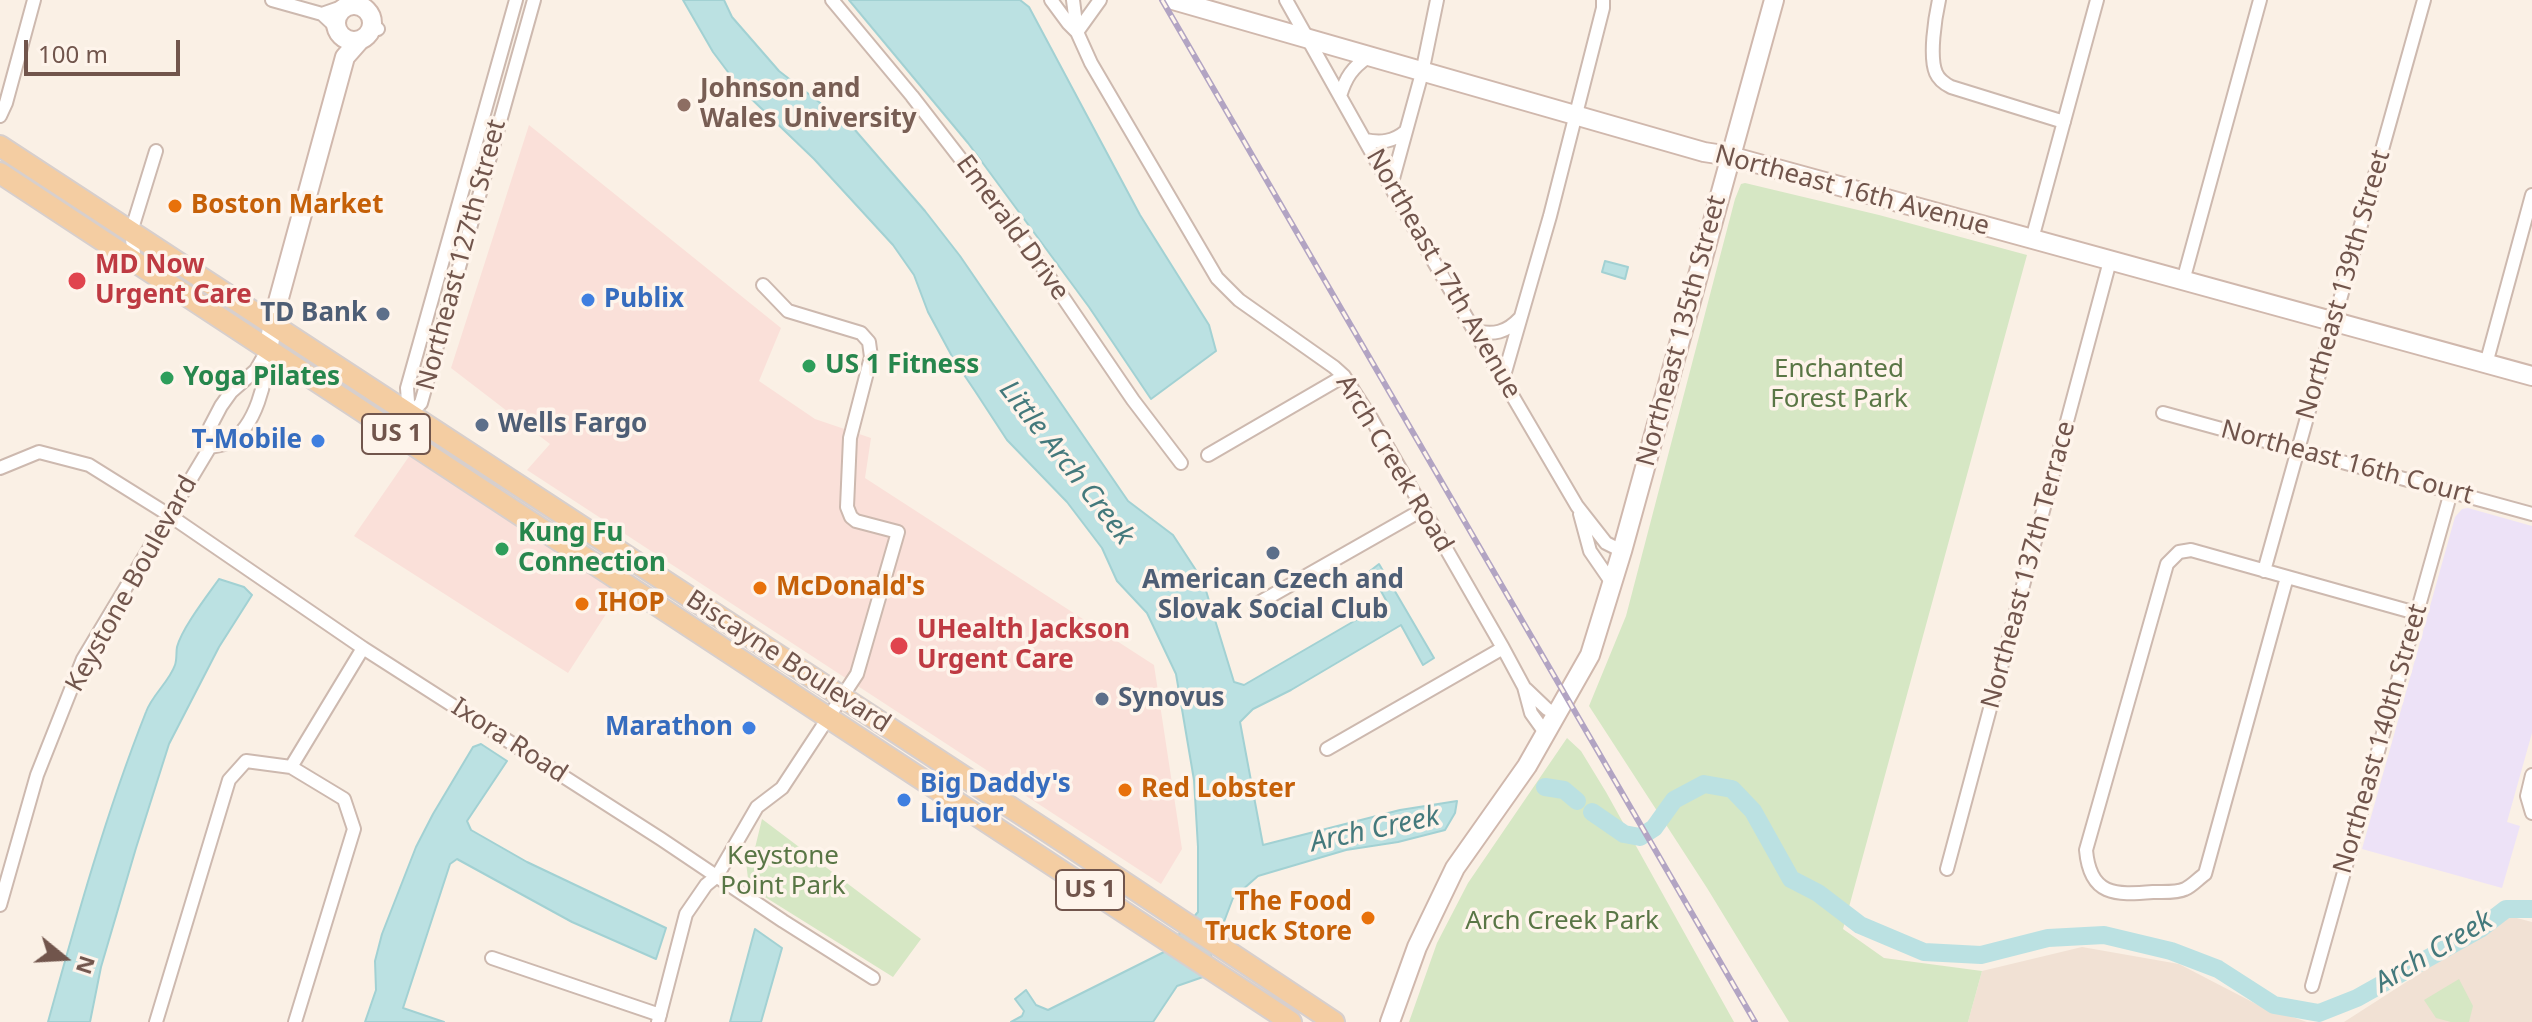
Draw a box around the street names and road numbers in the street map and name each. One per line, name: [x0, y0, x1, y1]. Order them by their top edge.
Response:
street label: Northeast 127th Street: [411, 116, 513, 394]
street label: Northeast 16th Avenue: [1711, 139, 1993, 243]
street label: Northeast 17th Avenue: [1359, 144, 1527, 404]
street label: Northeast 139th Street: [2291, 147, 2397, 423]
street label: Emerald Drive: [949, 149, 1075, 307]
street label: Northeast 135th Street: [1631, 192, 1733, 470]
street label: Arch Creek Road: [1329, 370, 1459, 558]
road number: US 1: [362, 414, 430, 454]
street label: Northeast 16th Court: [2217, 414, 2477, 512]
street label: Northeast 137th Terrace: [1976, 418, 2082, 712]
street label: Keystone Boulevard: [60, 471, 204, 697]
street label: Biscayne Boulevard: [680, 584, 896, 740]
street label: Northeast 140th Street: [2328, 601, 2434, 877]
street label: Ixora Road: [445, 692, 573, 790]
road number: US 1: [1056, 870, 1124, 910]

